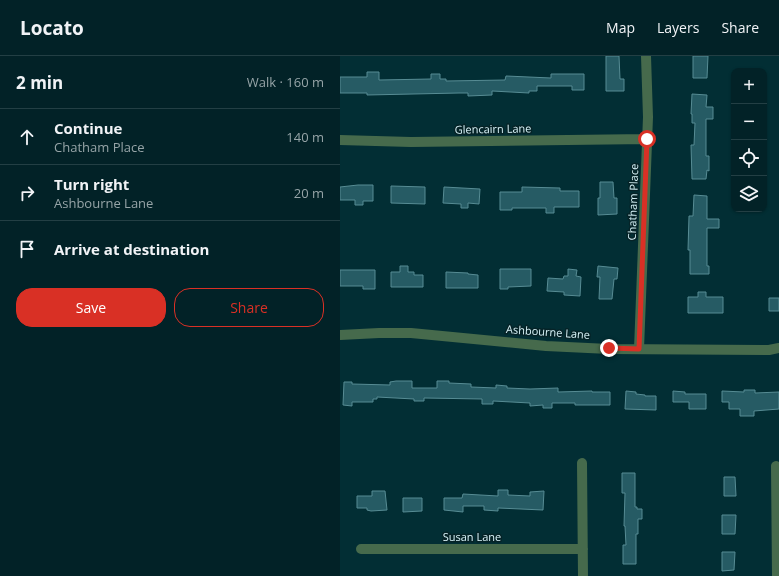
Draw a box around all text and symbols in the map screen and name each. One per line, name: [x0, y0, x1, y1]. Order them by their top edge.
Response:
text: Locato: [20, 15, 84, 41]
text: Map: [606, 18, 635, 37]
text: Layers: [657, 18, 699, 37]
text: Share: [721, 18, 759, 37]
map controls: [731, 68, 767, 212]
button: +: [731, 68, 767, 104]
text: 2 min: [16, 71, 63, 94]
text: Walk · 160 m: [247, 73, 324, 91]
button: −: [731, 104, 767, 140]
text: Continue: [54, 118, 122, 138]
street label: Glencairn Lane: [454, 120, 531, 137]
icon: ahead: [16, 126, 38, 148]
text: 140 m: [286, 128, 324, 146]
route start: [638, 130, 656, 148]
text: Chatham Place: [54, 138, 144, 156]
button: locate: [731, 140, 767, 176]
street label: Chatham Place: [624, 163, 641, 241]
text: Turn right: [54, 174, 129, 194]
button: layers: [731, 176, 767, 212]
icon: right: [16, 182, 38, 204]
text: 20 m: [294, 184, 324, 202]
text: Ashbourne Lane: [54, 194, 153, 212]
icon: arrive: [16, 238, 38, 260]
text: Arrive at destination: [54, 239, 209, 259]
button: Save: [16, 288, 166, 327]
button: Share: [174, 288, 324, 327]
street label: Ashbourne Lane: [506, 321, 591, 342]
route end: [600, 339, 618, 357]
street label: Susan Lane: [443, 529, 501, 544]

